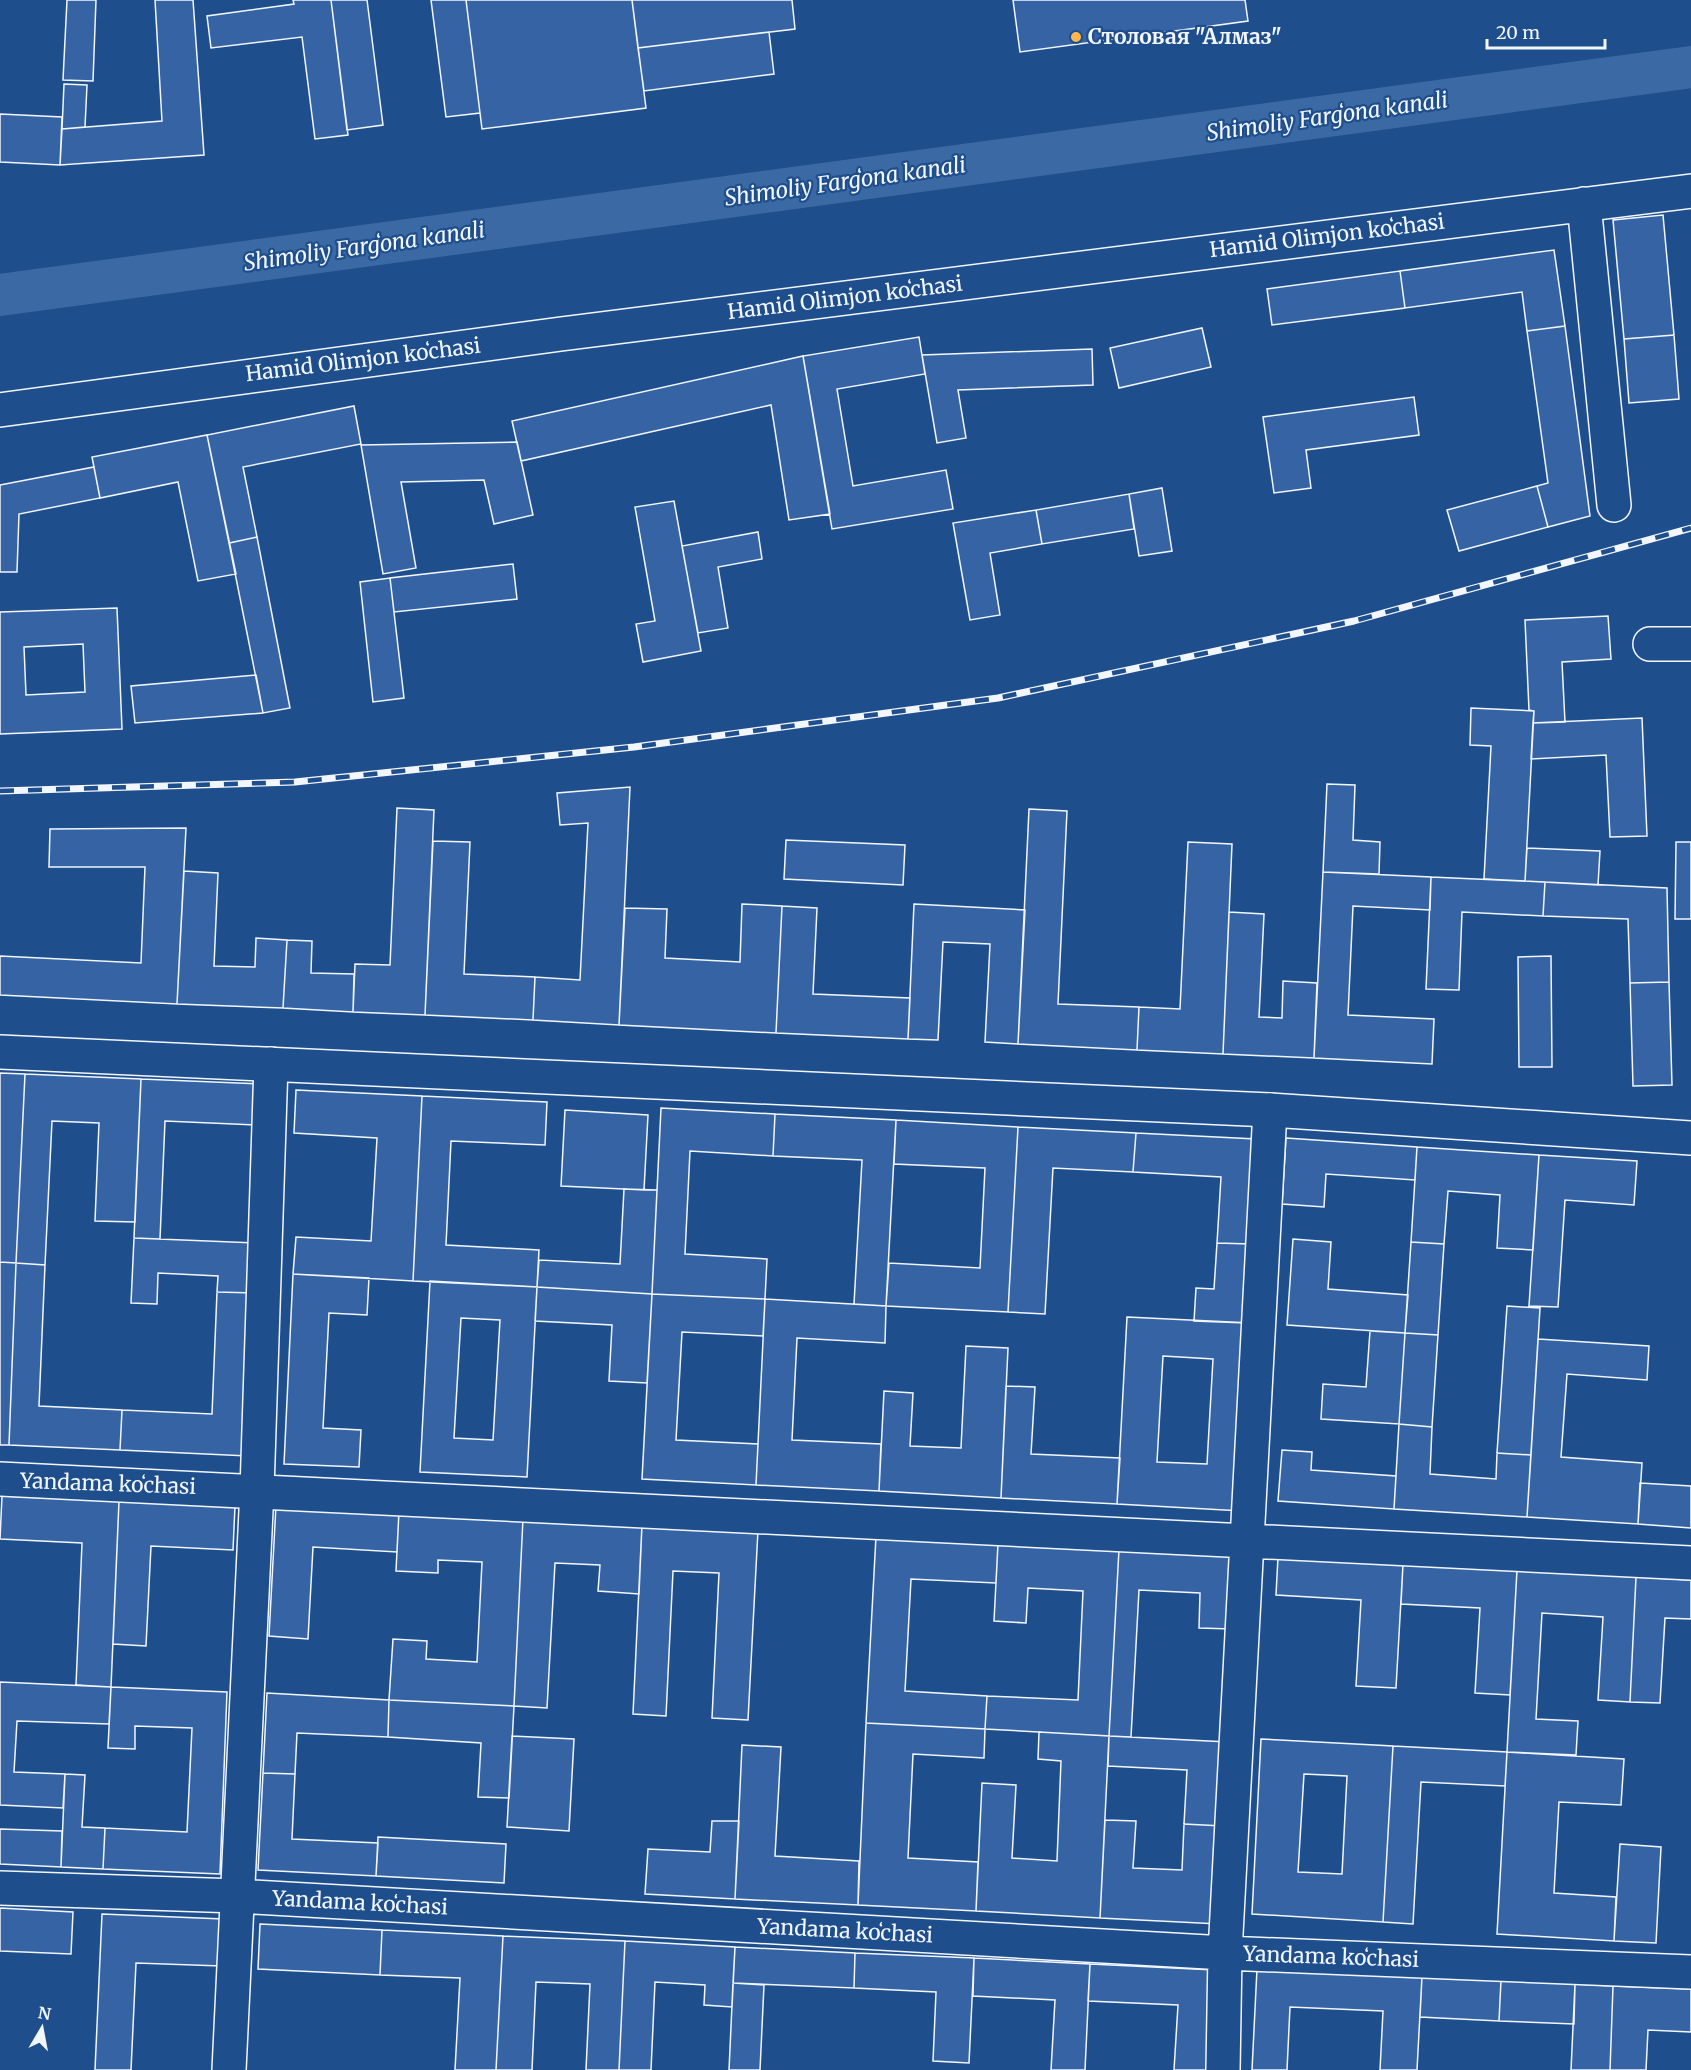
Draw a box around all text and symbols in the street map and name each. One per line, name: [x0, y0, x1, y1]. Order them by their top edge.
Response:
scale bar: [1487, 12, 1606, 50]
text: 20 m: [1496, 21, 1540, 44]
place label: Столовая "Алмаз": [1088, 23, 1282, 50]
marker: Столовая "Алмаз": [1069, 30, 1083, 44]
water label: Shimoliy Fargʻona kanali: [1205, 85, 1449, 147]
water label: Shimoliy Fargʻona kanali: [723, 150, 967, 212]
street label: Hamid Olimjon koʻchasi: [1208, 208, 1446, 263]
water label: Shimoliy Fargʻona kanali: [242, 215, 486, 277]
street label: Hamid Olimjon koʻchasi: [726, 270, 964, 325]
street label: Hamid Olimjon koʻchasi: [244, 332, 482, 387]
street label: Yandama koʻchasi: [19, 1467, 197, 1500]
street label: Yandama koʻchasi: [270, 1884, 449, 1921]
street label: Yandama koʻchasi: [755, 1912, 934, 1949]
street label: Yandama koʻchasi: [1242, 1940, 1420, 1973]
north arrow: [12, 1998, 72, 2058]
text: N: [37, 2002, 53, 2024]

